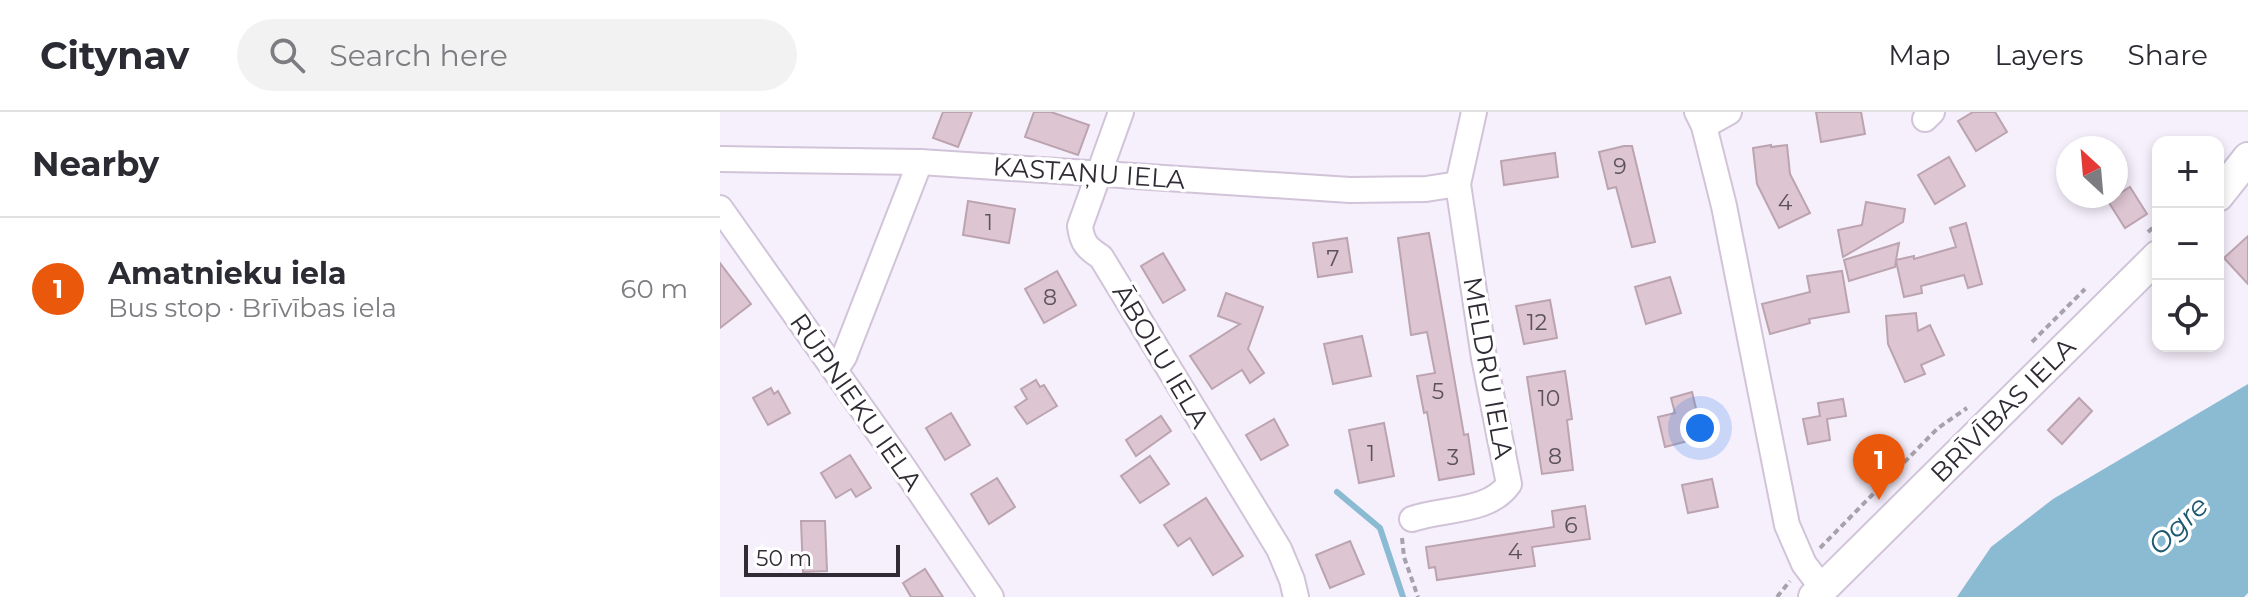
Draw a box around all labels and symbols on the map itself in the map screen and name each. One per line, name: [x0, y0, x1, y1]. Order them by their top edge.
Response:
north arrow: [2056, 136, 2128, 208]
street label: KASTAŅU IELA: [992, 150, 1187, 196]
house number: 9: [1613, 153, 1627, 180]
house number: 4: [1778, 189, 1793, 216]
house number: 1: [985, 209, 993, 236]
house number: 7: [1327, 245, 1340, 272]
street label: MELDRU IELA: [1456, 274, 1520, 462]
street label: ĀBOLU IELA: [1106, 278, 1217, 434]
house number: 8: [1043, 284, 1057, 311]
street label: RŪPNIEKU IELA: [783, 307, 929, 497]
house number: 12: [1527, 309, 1547, 336]
street label: BRĪVĪBAS IELA: [1924, 331, 2082, 489]
house number: 5: [1432, 378, 1444, 405]
house number: 10: [1538, 385, 1560, 412]
your location: [1680, 408, 1720, 448]
pin: 1: [1853, 434, 1905, 500]
house number: 1: [1367, 440, 1375, 467]
house number: 8: [1548, 443, 1562, 470]
house number: 3: [1447, 444, 1459, 471]
water label: Ogre: [2141, 488, 2215, 562]
house number: 6: [1564, 512, 1578, 539]
house number: 4: [1508, 538, 1523, 565]
scale bar: [744, 541, 900, 577]

